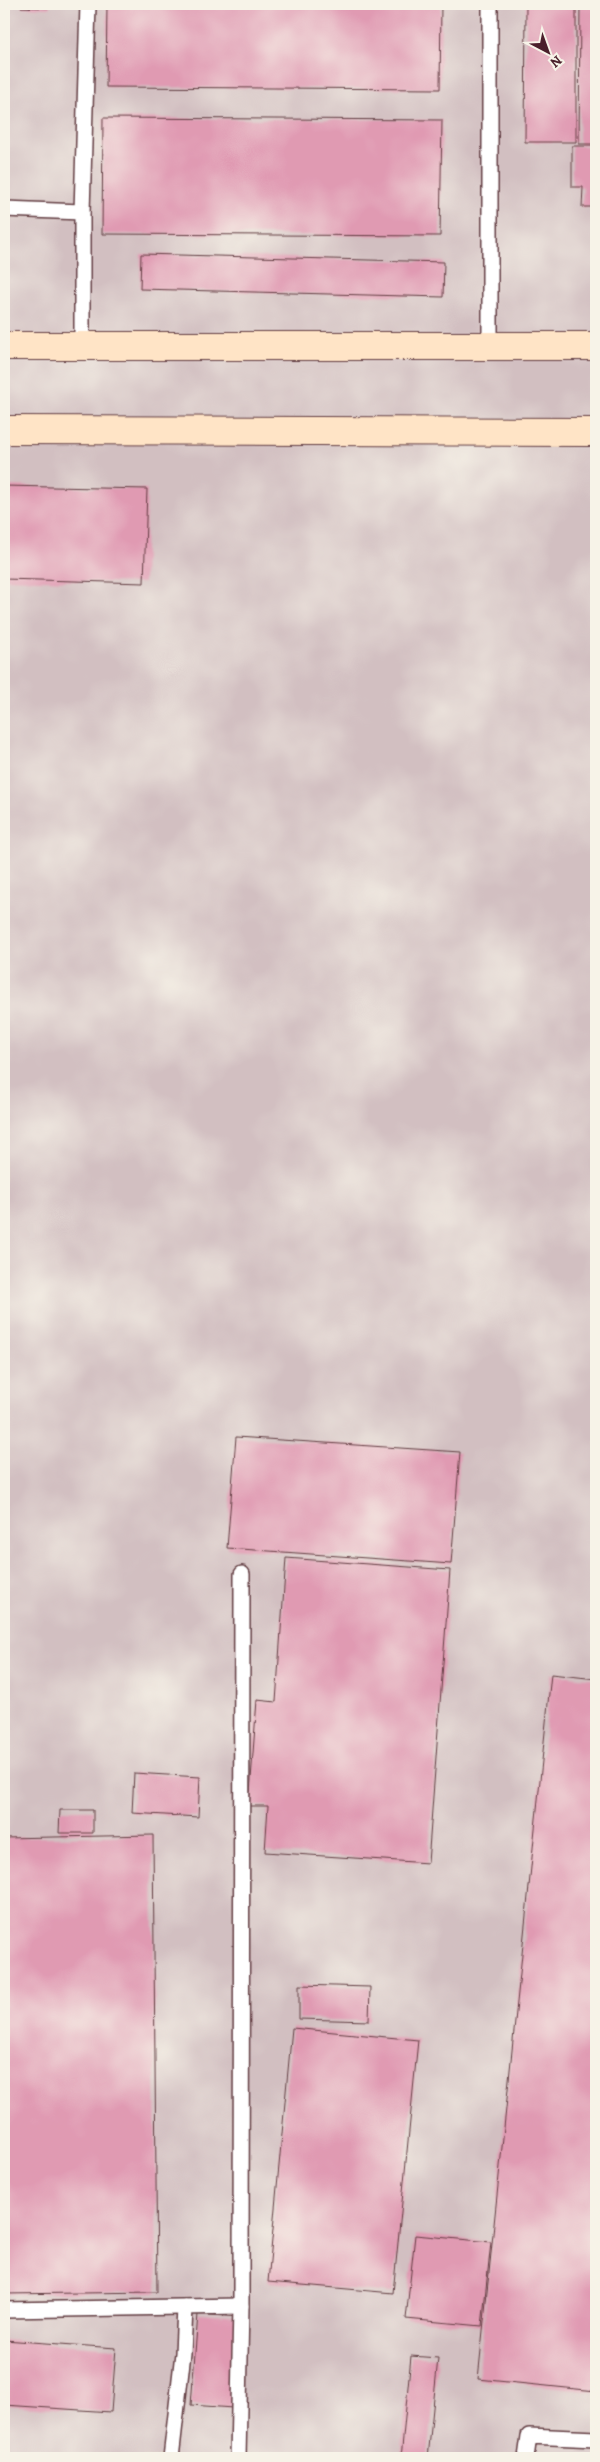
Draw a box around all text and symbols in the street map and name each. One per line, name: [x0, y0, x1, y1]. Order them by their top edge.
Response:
north arrow: [522, 28, 572, 78]
text: N: [546, 51, 566, 72]

